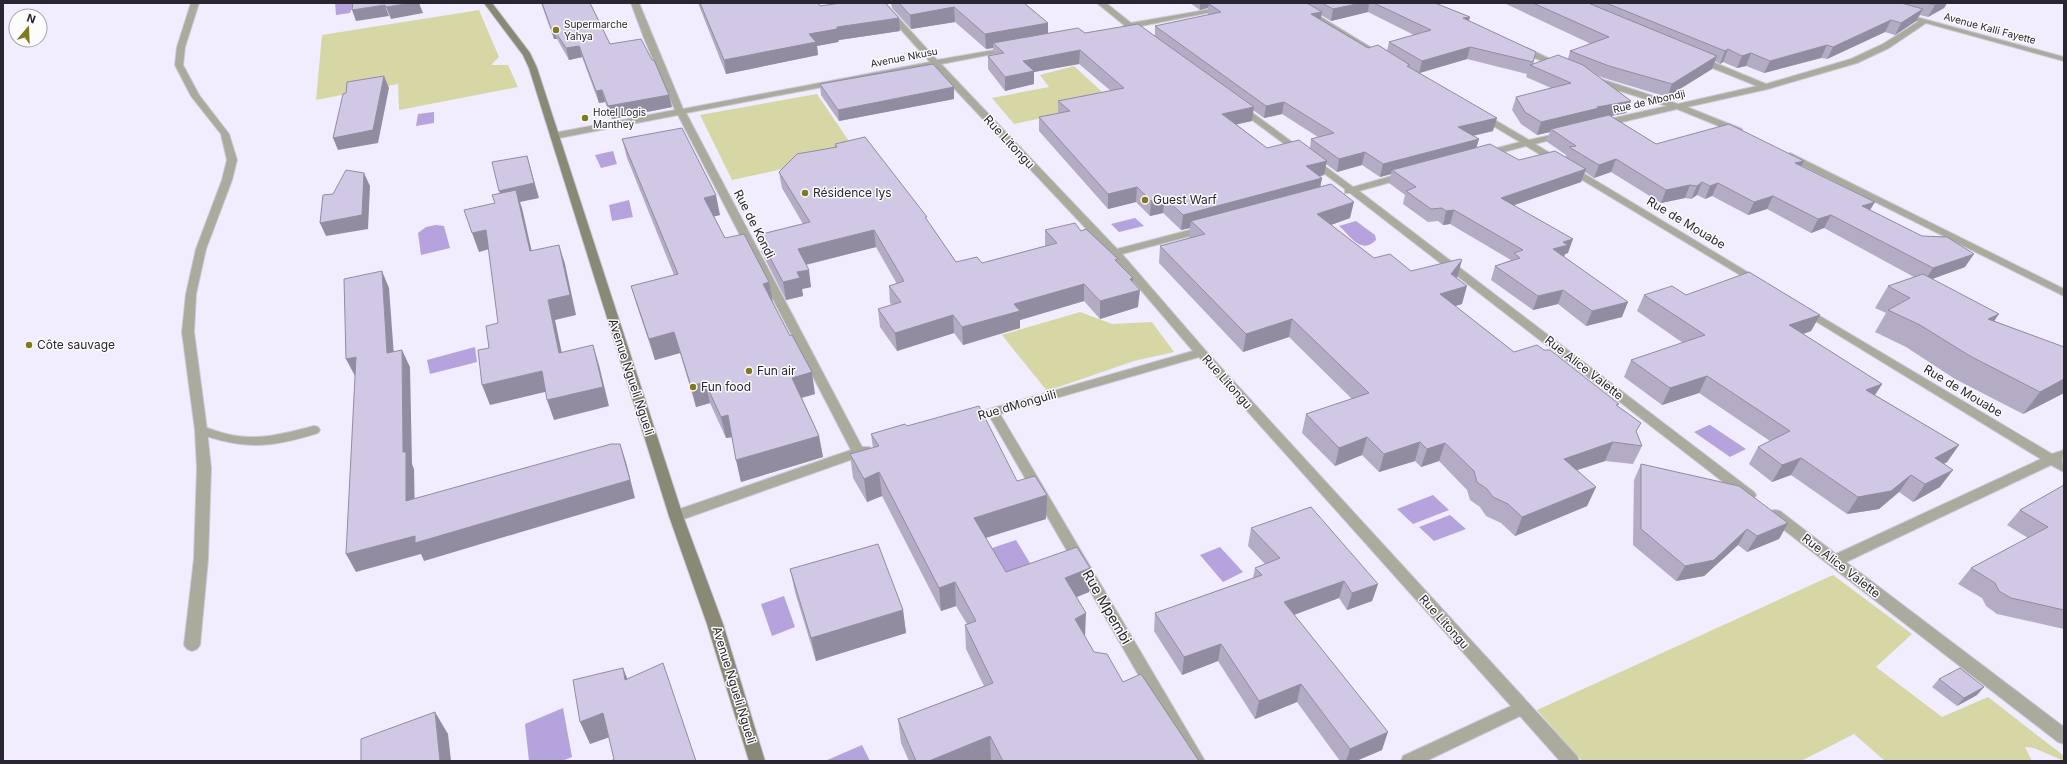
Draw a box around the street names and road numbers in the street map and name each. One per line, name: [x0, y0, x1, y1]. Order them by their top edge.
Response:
street label: Avenue Kalli Fayette: [1943, 10, 2037, 46]
street label: Avenue Nkusu: [869, 45, 939, 69]
street label: Rue de Mbondji: [1612, 87, 1686, 115]
street label: Rue Litongu: [981, 112, 1038, 171]
street label: Rue de Kondi: [731, 187, 778, 261]
street label: Rue de Mouabe: [1644, 193, 1728, 252]
street label: Avenue Ngueli Ngueli: [606, 317, 657, 437]
street label: Rue Alice Valette: [1542, 332, 1626, 403]
street label: Rue Litongu: [1199, 352, 1256, 412]
street label: Rue de Mouabe: [1921, 361, 2005, 420]
street label: Rue dMonguili: [976, 386, 1058, 423]
street label: Rue Alice Valette: [1799, 530, 1883, 601]
street label: Rue Mpembi: [1079, 567, 1136, 647]
street label: Rue Litongu: [1416, 592, 1473, 652]
street label: Avenue Ngueli Ngueli: [710, 625, 759, 745]

